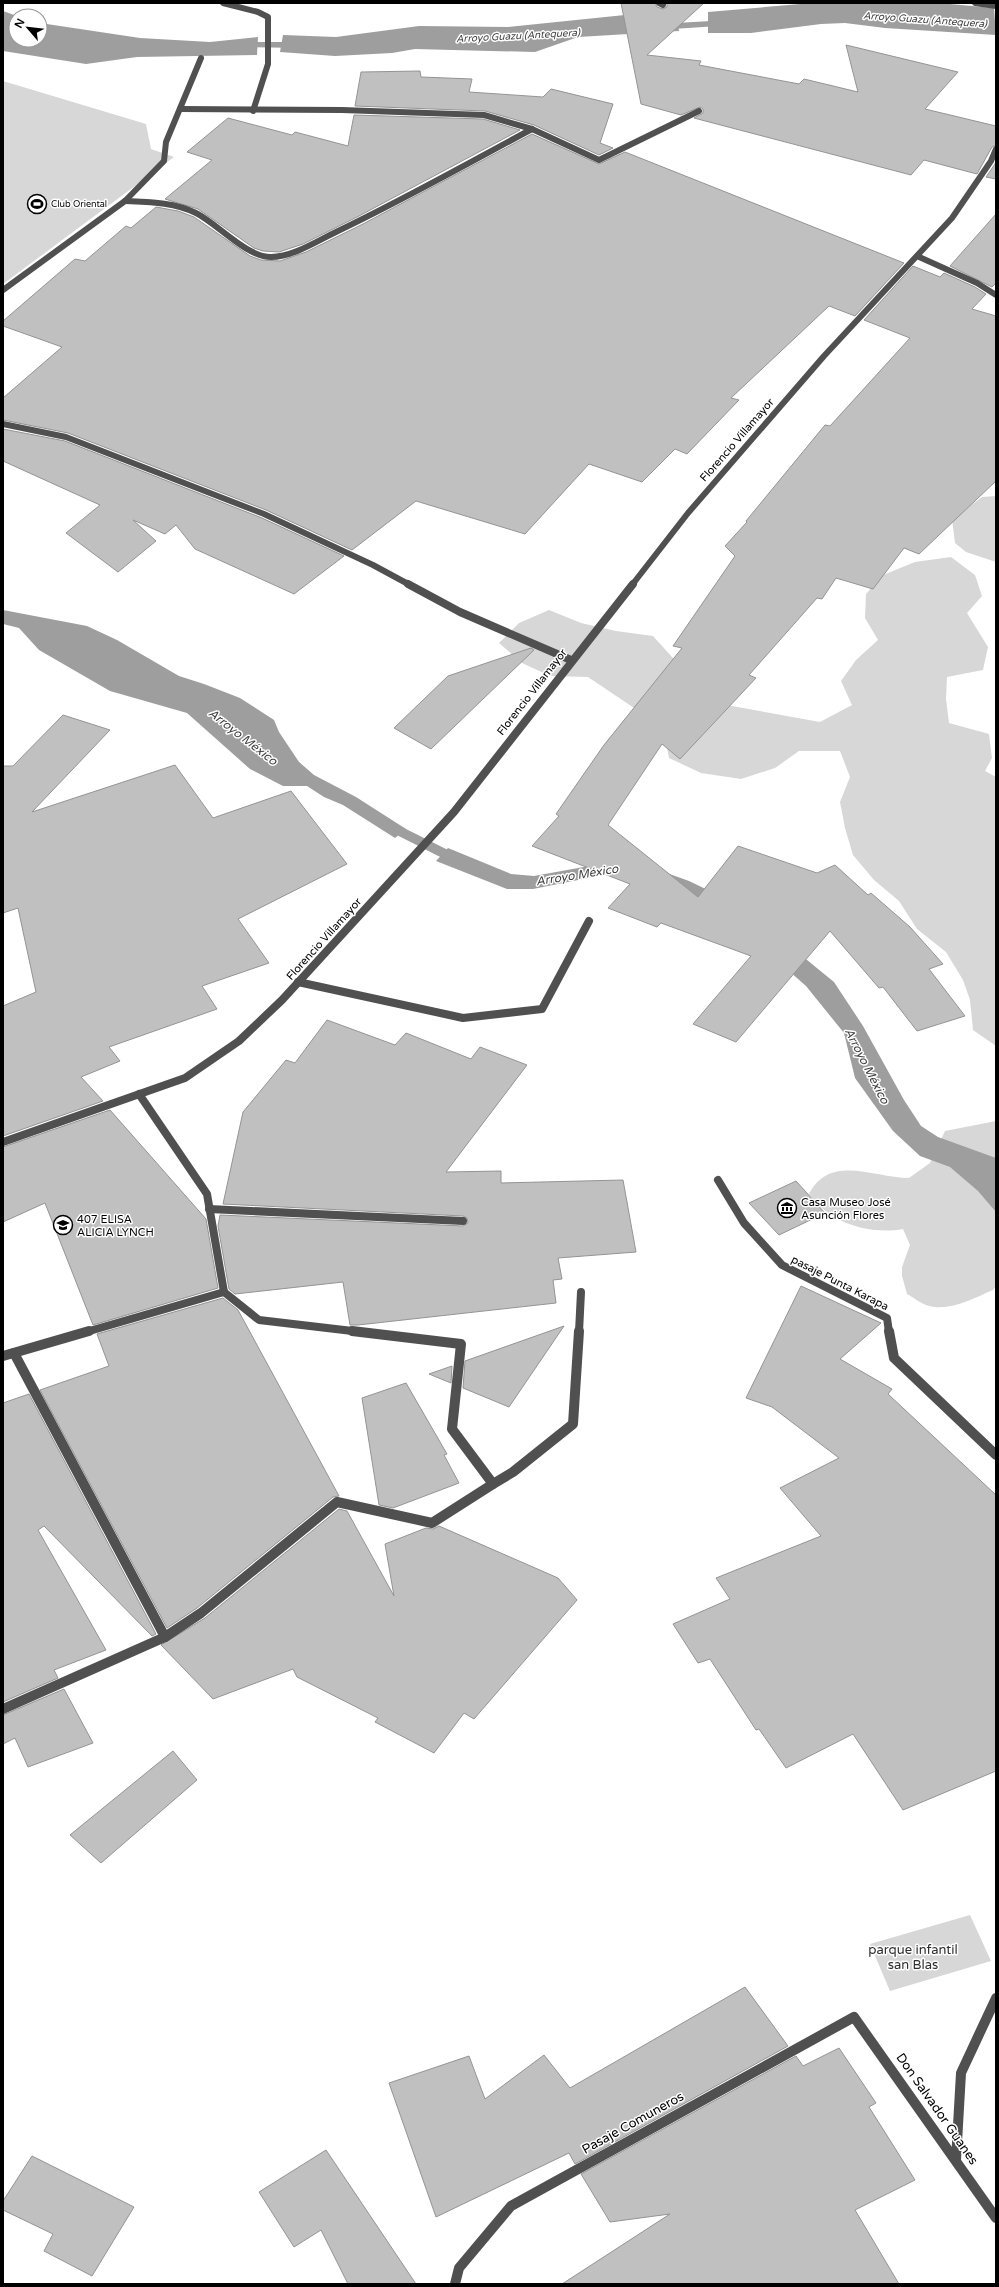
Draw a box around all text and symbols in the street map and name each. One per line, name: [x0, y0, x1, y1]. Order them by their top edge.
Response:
north arrow: [8, 8, 48, 48]
water label: Arroyo Guazu (Antequera): [863, 10, 988, 30]
text: N: [12, 17, 27, 30]
water label: Arroyo Guazu (Antequera): [456, 27, 581, 45]
sports icon: Club Oriental: [26, 193, 48, 215]
place label: Club Oriental: [51, 199, 107, 210]
street label: Florencio Villamayor: [697, 395, 777, 484]
street label: Florencio Villamayor: [494, 646, 570, 738]
water label: Arroyo México: [206, 706, 281, 769]
water label: Arroyo México: [535, 861, 620, 888]
street label: Florencio Villamayor: [284, 895, 365, 983]
water label: Arroyo México: [842, 1026, 892, 1107]
place label: Casa Museo José Asunción Flores: [801, 1196, 891, 1222]
museum icon: Casa Museo José Asunción Flores: [776, 1197, 798, 1219]
place label: 407 ELISA ALICIA LYNCH: [77, 1213, 154, 1239]
school or university icon: 407 ELISA ALICIA LYNCH: [52, 1214, 74, 1236]
street label: pasaje Punta Karapa: [789, 1253, 891, 1313]
park label: parque infantil san Blas: [868, 1942, 958, 1973]
street label: Don Salvador Guanes: [892, 2050, 982, 2168]
street label: Pasaje Comuneros: [579, 2088, 687, 2158]

